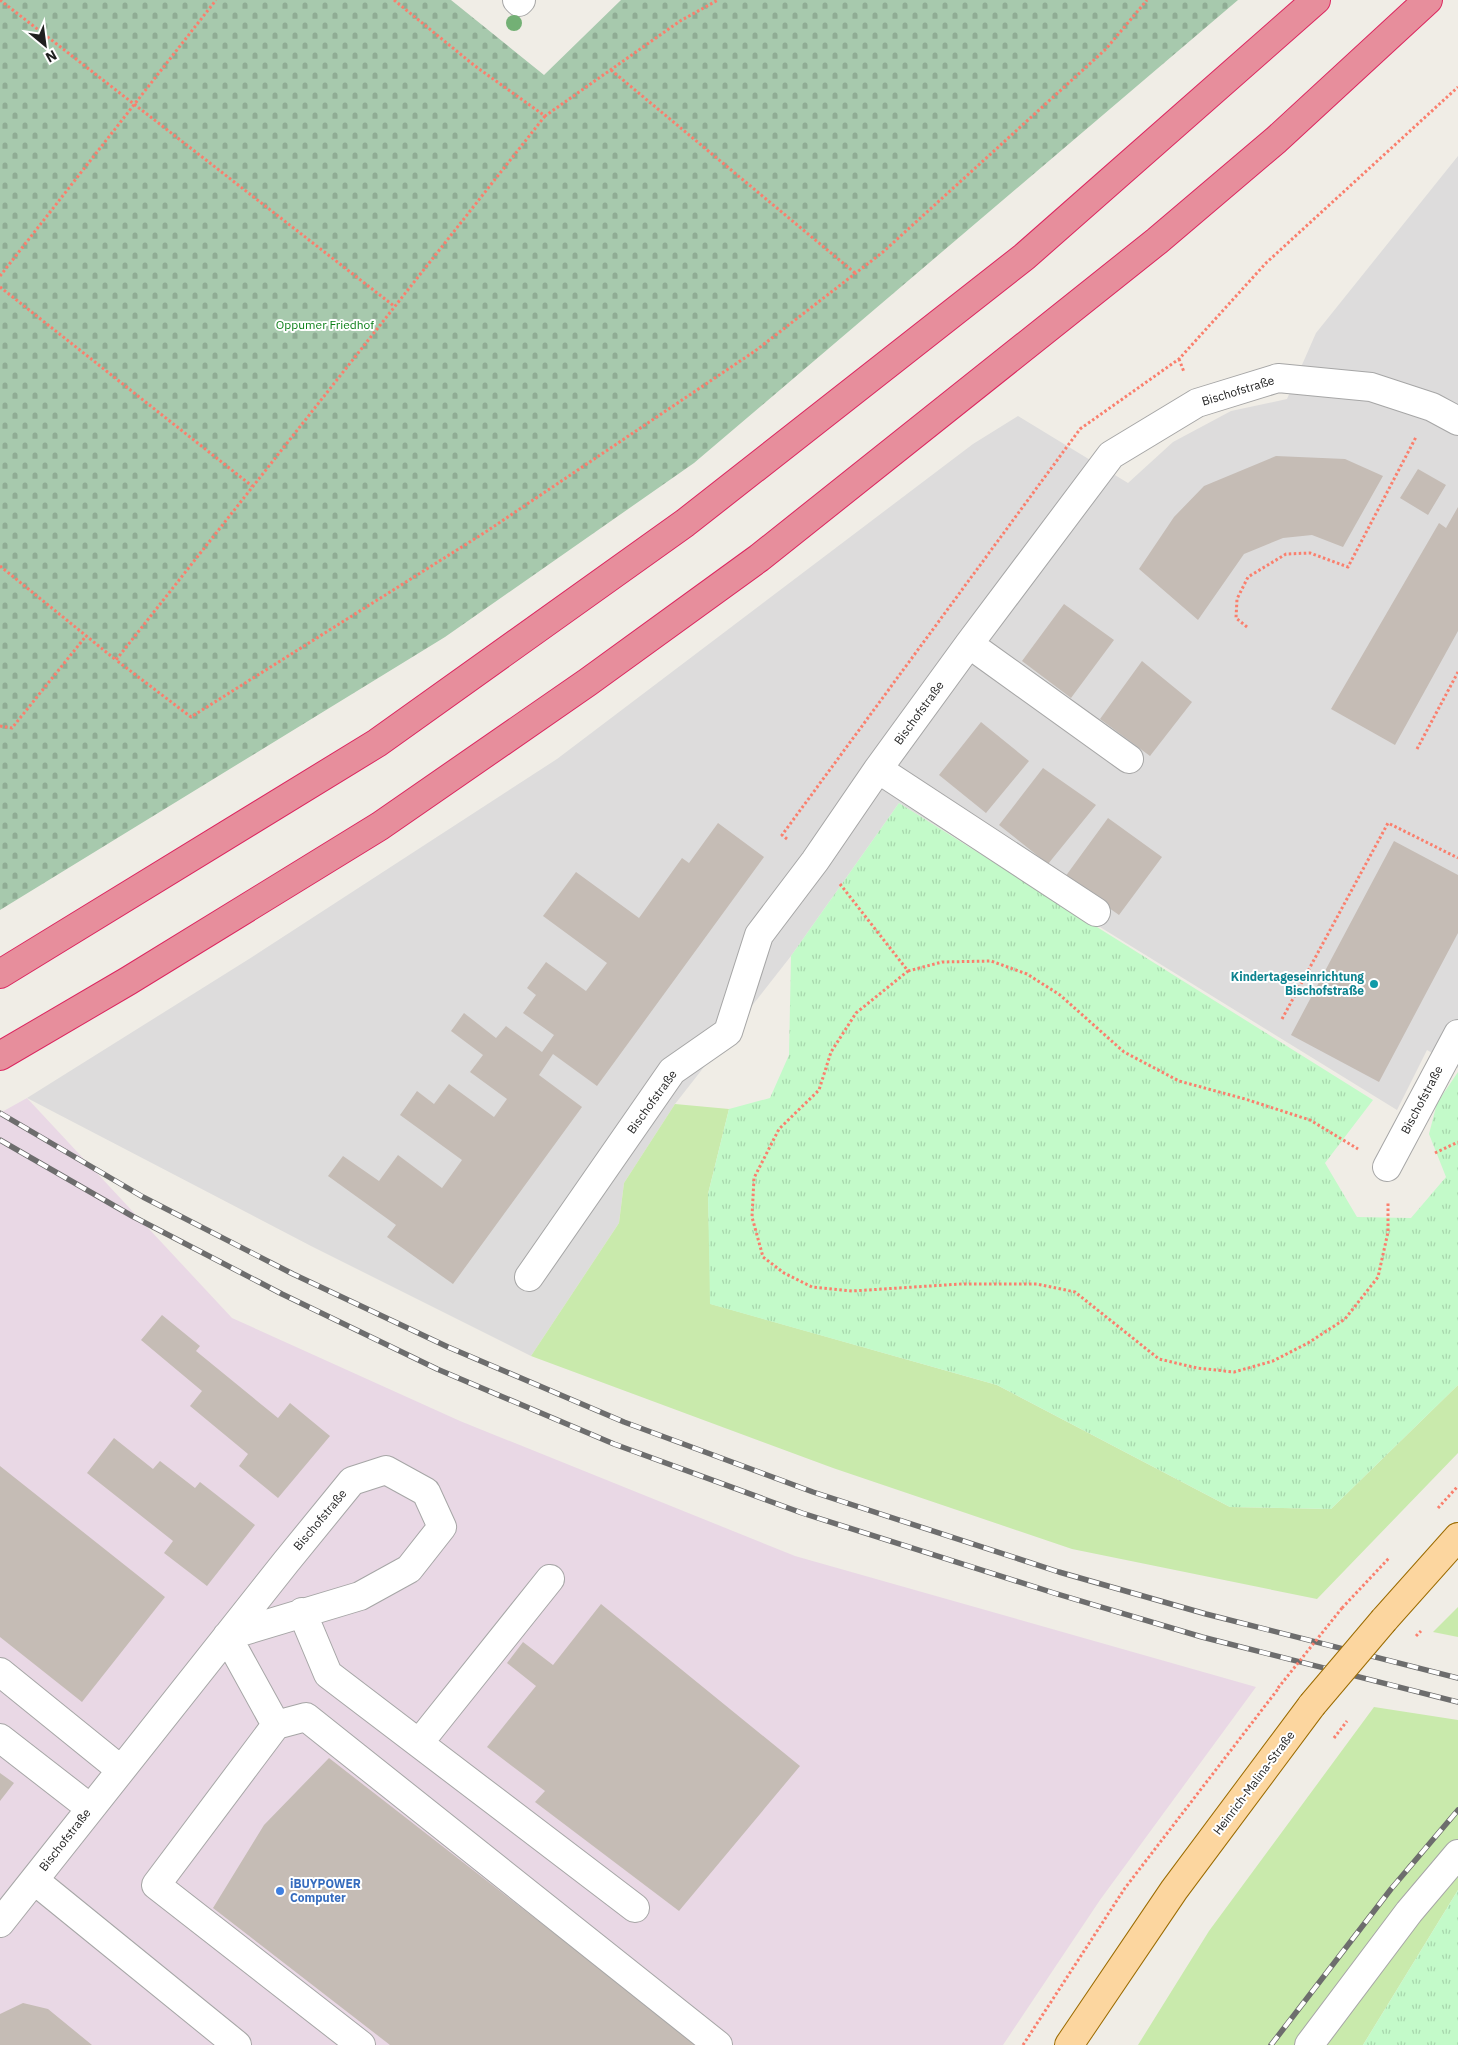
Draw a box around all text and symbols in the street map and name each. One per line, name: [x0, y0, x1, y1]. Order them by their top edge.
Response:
north arrow: [20, 20, 70, 70]
text: N: [43, 46, 60, 67]
park label: Oppumer Friedhof: [276, 317, 374, 332]
street label: Bischofstraße: [1200, 372, 1276, 409]
street label: Bischofstraße: [890, 678, 947, 747]
place label: Kindertageseinrichtung Bischofstraße: [1231, 969, 1364, 998]
marker: Kindertageseinrichtung Bischofstraße: [1368, 978, 1380, 990]
street label: Bischofstraße: [1397, 1063, 1446, 1136]
street label: Bischofstraße: [623, 1067, 680, 1136]
street label: Bischofstraße: [290, 1486, 350, 1553]
street label: Heinrich-Malina-Straße: [1210, 1727, 1298, 1838]
street label: Bischofstraße: [36, 1805, 94, 1874]
place label: iBUYPOWER Computer: [290, 1876, 361, 1905]
marker: iBUYPOWER Computer: [274, 1885, 286, 1897]

